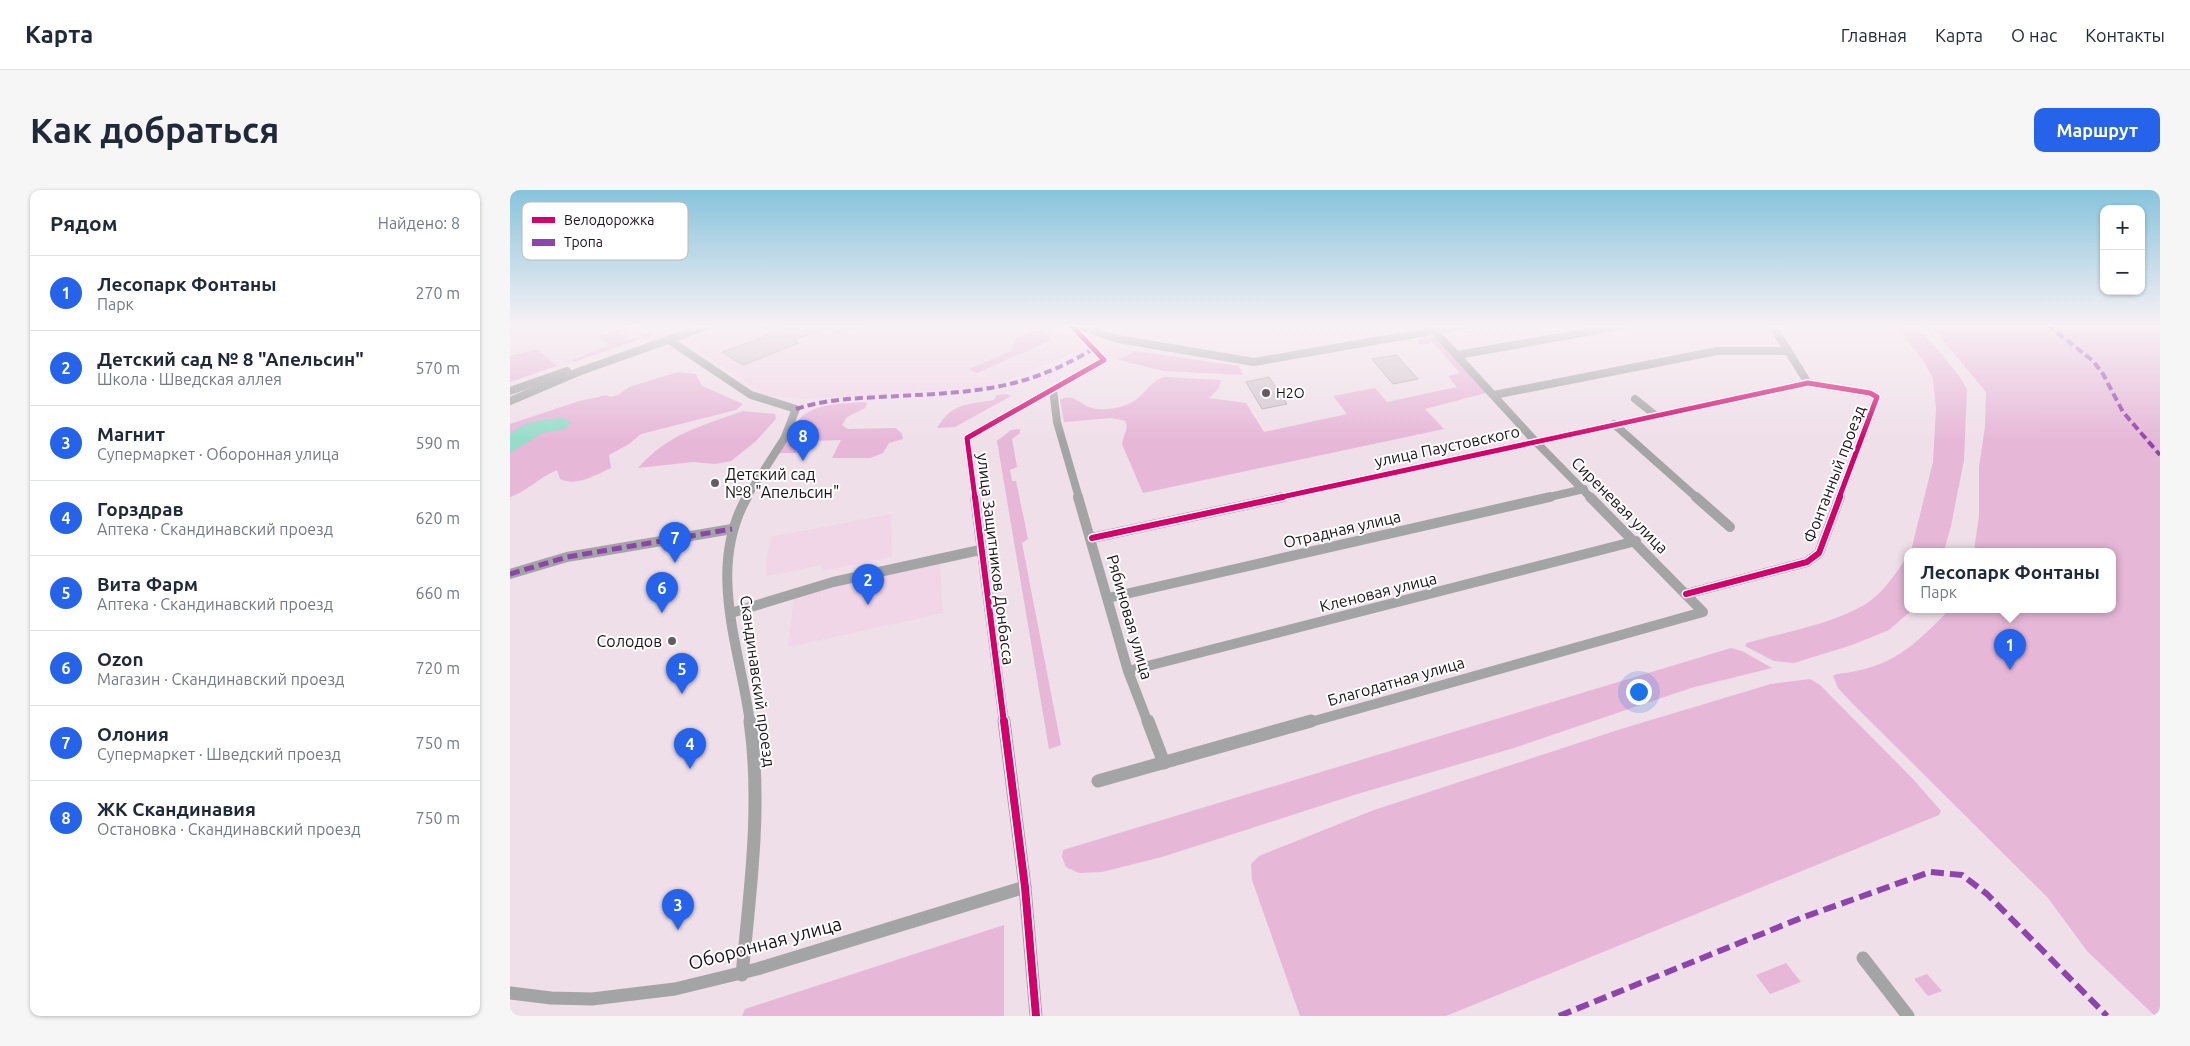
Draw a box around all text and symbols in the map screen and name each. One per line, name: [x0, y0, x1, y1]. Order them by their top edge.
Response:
text: Карта: [25, 21, 93, 48]
text: Главная: [1841, 25, 1907, 45]
text: Карта: [1935, 25, 1983, 45]
text: О нас: [2011, 25, 2057, 45]
text: Контакты: [2085, 25, 2165, 45]
button: Маршрут: [2034, 108, 2160, 152]
text: Как добраться: [30, 110, 279, 150]
legend: [522, 202, 688, 260]
map controls: [2100, 205, 2145, 295]
button: +: [2100, 205, 2145, 250]
text: Рядом: [50, 211, 118, 235]
text: Велодорожка: [564, 212, 654, 228]
text: Найдено: 8: [378, 214, 460, 232]
text: Тропа: [564, 234, 603, 250]
button: −: [2100, 250, 2145, 295]
text: Лесопарк Фонтаны: [97, 273, 277, 295]
text: 1: [61, 284, 71, 302]
text: 270 m: [415, 284, 460, 302]
text: Парк: [97, 295, 134, 313]
text: Детский сад № 8 "Апельсин": [97, 348, 364, 370]
text: 2: [61, 359, 71, 377]
text: 570 m: [415, 359, 460, 377]
text: Школа · Шведская аллея: [97, 370, 282, 388]
place label: H2O: [1276, 385, 1305, 401]
marker: H2O: [1260, 387, 1272, 399]
street label: Фонтанный проезд: [1800, 403, 1868, 545]
pin: 8: [787, 420, 819, 461]
street label: улица Паустовского: [1373, 422, 1521, 470]
text: Магнит: [97, 423, 165, 445]
text: 3: [61, 434, 71, 452]
text: 590 m: [415, 434, 460, 452]
text: Супермаркет · Оборонная улица: [97, 445, 339, 463]
street label: улица Защитников Донбасса: [974, 452, 1018, 666]
street label: Сиреневая улица: [1568, 453, 1672, 557]
place label: Детский сад №8 "Апельсин": [725, 465, 839, 501]
marker: Детский сад №8 "Апельсин": [709, 477, 721, 489]
text: Горздрав: [97, 498, 184, 520]
street label: Отрадная улица: [1281, 507, 1403, 551]
text: 4: [61, 509, 71, 527]
text: 620 m: [415, 509, 460, 527]
text: Аптека · Скандинавский проезд: [97, 520, 333, 538]
pin: 7: [659, 522, 691, 563]
popup: [1904, 548, 2116, 613]
street label: Рябиновая улица: [1104, 553, 1156, 681]
text: Лесопарк Фонтаны: [1920, 561, 2100, 583]
pin: 2: [852, 564, 884, 605]
street label: Кленовая улица: [1318, 569, 1438, 615]
pin: 6: [646, 572, 678, 613]
text: Вита Фарм: [97, 573, 198, 595]
text: Парк: [1920, 583, 1957, 601]
text: 5: [61, 584, 71, 602]
text: 660 m: [415, 584, 460, 602]
street label: Скандинавский проезд: [737, 594, 779, 768]
text: Аптека · Скандинавский проезд: [97, 595, 333, 613]
pin: 1: [1994, 629, 2026, 670]
place label: Солодов: [597, 632, 662, 650]
marker: Солодов: [666, 635, 678, 647]
text: Ozon: [97, 648, 144, 670]
pin: 5: [666, 653, 698, 694]
street label: Благодатная улица: [1325, 653, 1467, 709]
text: 6: [61, 659, 71, 677]
text: 720 m: [415, 659, 460, 677]
text: Магазин · Скандинавский проезд: [97, 670, 344, 688]
your location: [1626, 679, 1652, 705]
text: Олония: [97, 723, 169, 745]
pin: 4: [674, 728, 706, 769]
text: 7: [61, 734, 71, 752]
text: 750 m: [415, 734, 460, 752]
text: Супермаркет · Шведский проезд: [97, 745, 341, 763]
text: ЖК Скандинавия: [97, 798, 256, 820]
text: 8: [61, 809, 71, 827]
text: 750 m: [415, 809, 460, 827]
text: Остановка · Скандинавский проезд: [97, 820, 361, 838]
pin: 3: [662, 889, 694, 930]
street label: Оборонная улица: [686, 912, 844, 974]

